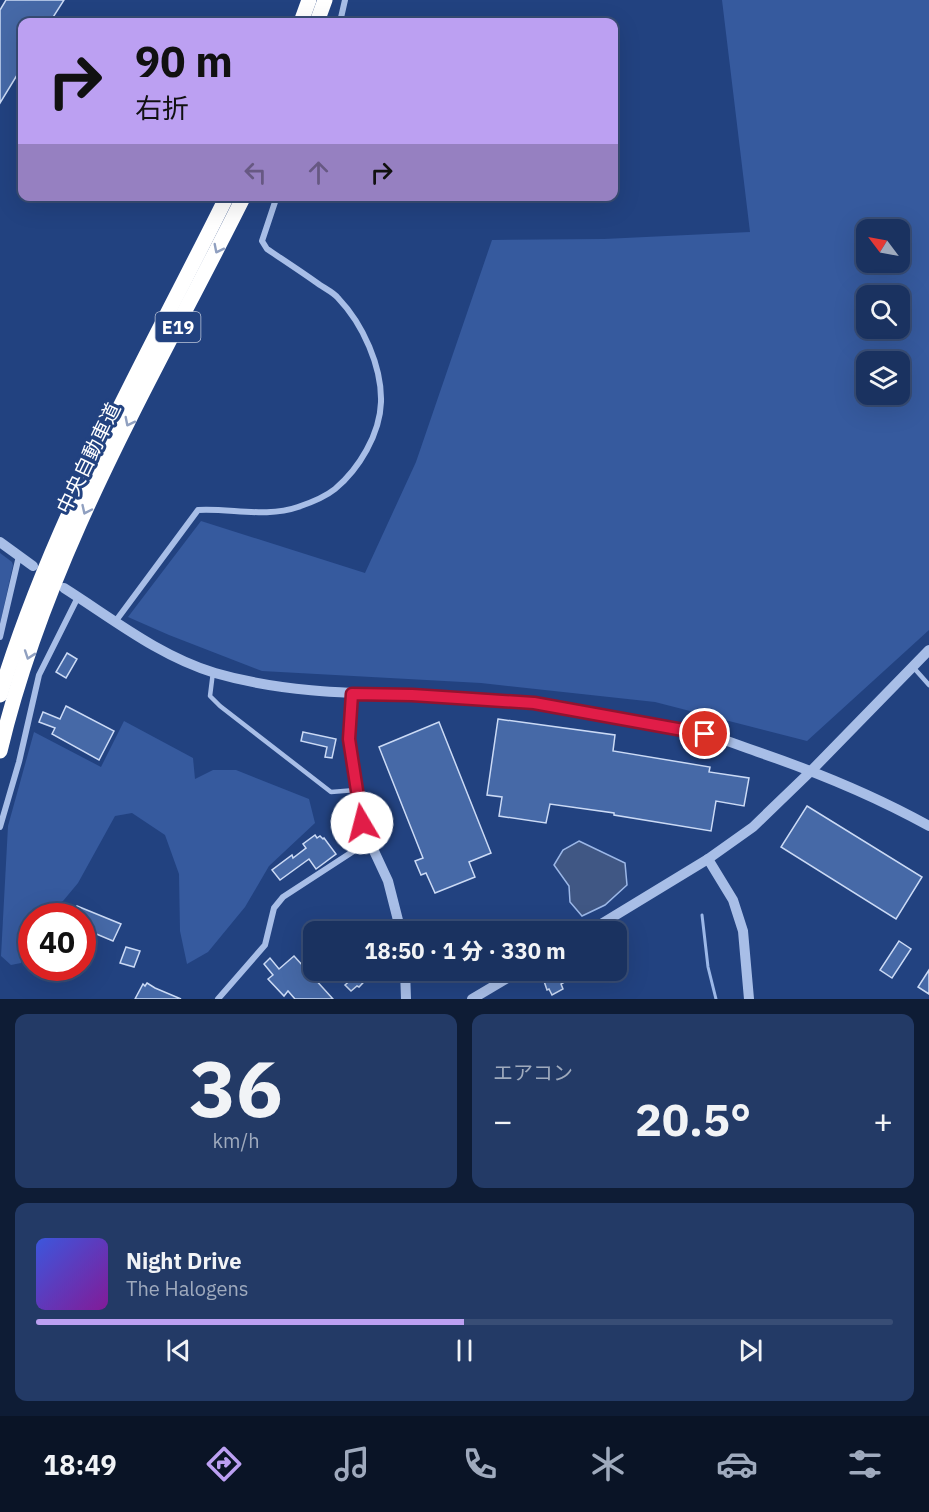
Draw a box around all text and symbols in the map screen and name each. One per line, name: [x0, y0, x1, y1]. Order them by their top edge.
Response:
text: 90 m: [135, 34, 233, 89]
icon: right: [36, 42, 114, 120]
text: 右折: [135, 90, 189, 125]
icon: left: [239, 156, 272, 189]
icon: ahead: [302, 156, 335, 189]
icon: right: [365, 156, 398, 189]
north arrow: [856, 219, 910, 273]
map controls: [856, 219, 910, 405]
one-way arrow: [214, 242, 225, 253]
button: search: [856, 285, 910, 339]
road number: E19: [156, 312, 201, 342]
button: layers: [856, 351, 910, 405]
street label: 中央自動車道: [50, 398, 126, 518]
one-way arrow: [125, 416, 136, 426]
one-way arrow: [81, 504, 93, 515]
one-way arrow: [23, 649, 36, 660]
pin: [679, 708, 730, 759]
icon: arrive: [688, 717, 721, 750]
position arrow: [330, 791, 394, 855]
speed limit sign: 40: [18, 903, 96, 981]
text: 18:50 · 1 分 · 330 m: [364, 936, 566, 965]
text: 36: [189, 1037, 283, 1138]
text: エアコン: [493, 1059, 573, 1086]
text: 20.5°: [635, 1090, 751, 1148]
text: −: [493, 1099, 513, 1142]
text: +: [873, 1099, 893, 1142]
text: km/h: [212, 1127, 260, 1154]
text: Night Drive: [126, 1246, 242, 1275]
text: The Halogens: [126, 1275, 248, 1302]
icon: previous: [162, 1334, 195, 1367]
icon: pause: [448, 1334, 481, 1367]
icon: next: [734, 1334, 767, 1367]
icon: directions: [203, 1443, 245, 1485]
icon: music: [331, 1443, 373, 1485]
icon: phone: [459, 1443, 501, 1485]
icon: climate: [587, 1443, 629, 1485]
icon: car: [716, 1443, 758, 1485]
icon: filters: [844, 1443, 886, 1485]
text: 18:49: [43, 1447, 117, 1482]

